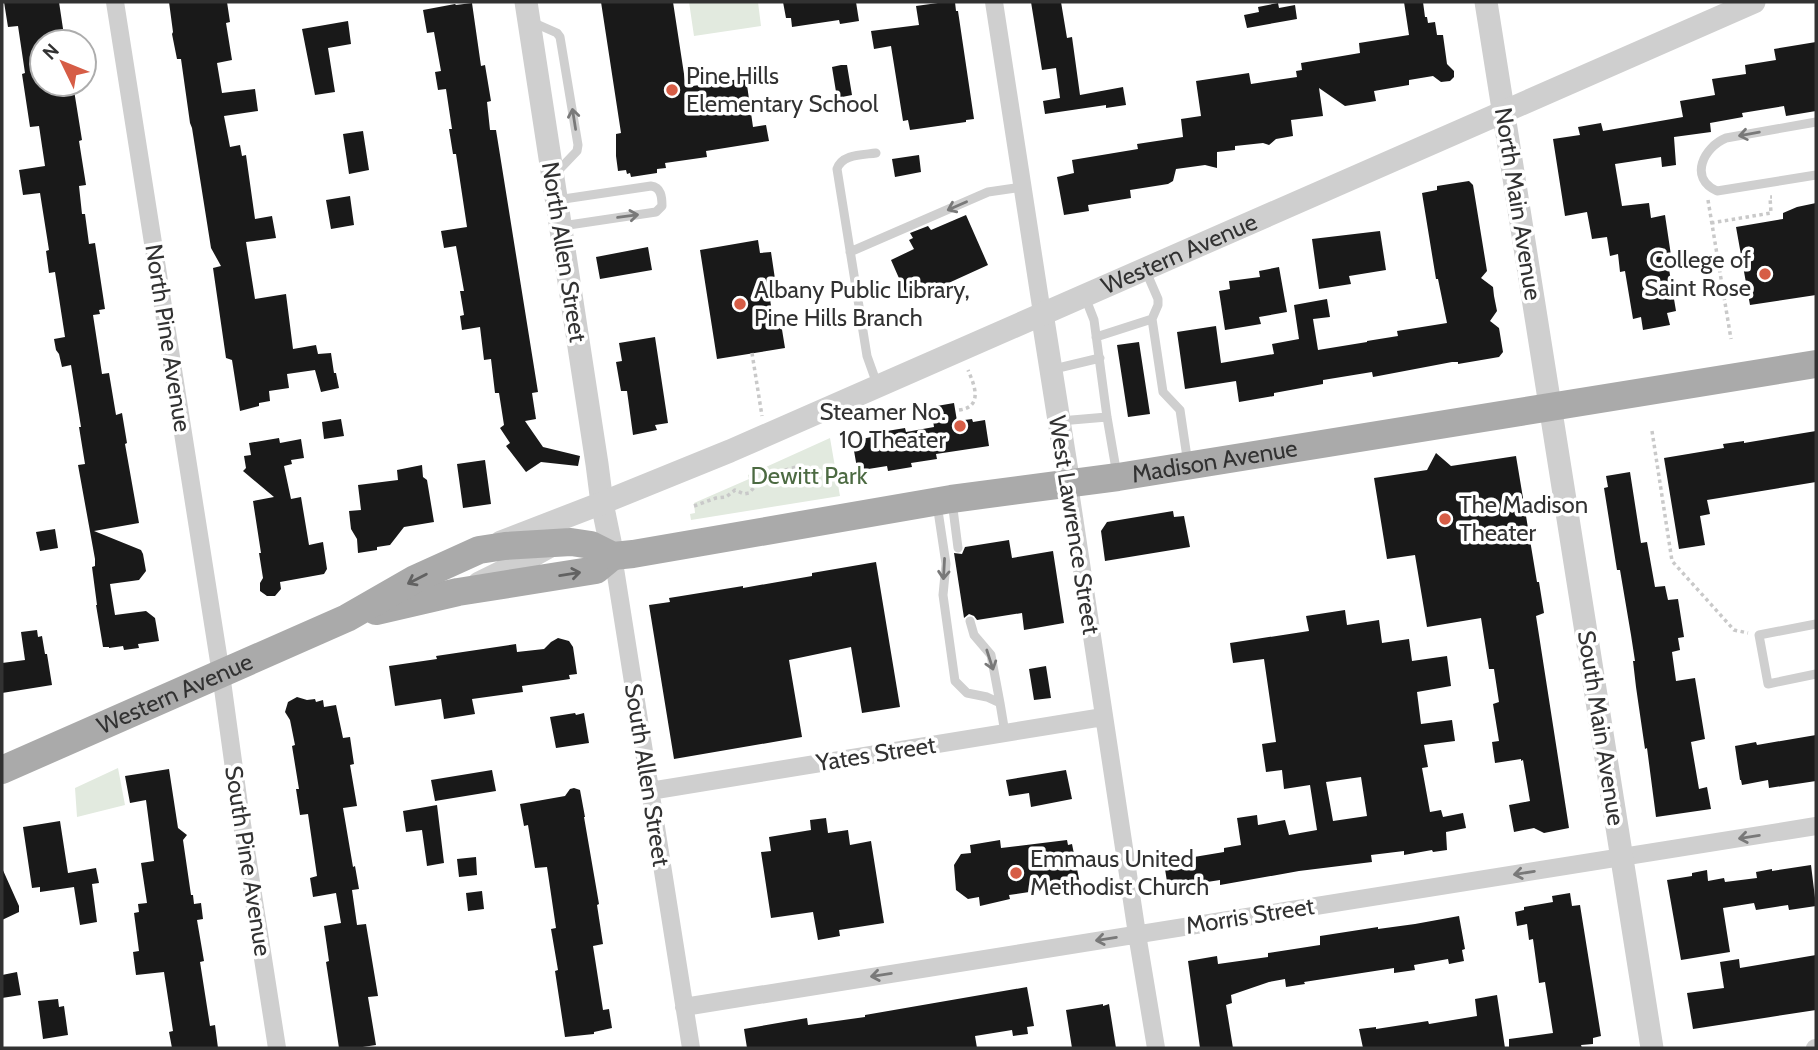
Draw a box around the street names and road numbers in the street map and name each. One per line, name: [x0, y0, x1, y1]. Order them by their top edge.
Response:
street label: North Main Avenue: [1489, 105, 1548, 302]
street label: North Allen Street: [536, 160, 593, 344]
street label: Western Avenue: [1097, 207, 1261, 300]
street label: North Pine Avenue: [139, 242, 198, 434]
street label: West Lawrence Street: [1043, 413, 1106, 636]
street label: Madison Avenue: [1130, 433, 1299, 489]
street label: South Main Avenue: [1572, 628, 1631, 828]
street label: Western Avenue: [93, 646, 257, 740]
street label: South Allen Street: [619, 681, 676, 869]
street label: Yates Street: [813, 730, 938, 777]
street label: South Pine Avenue: [219, 764, 278, 958]
street label: Morris Street: [1184, 891, 1316, 940]

